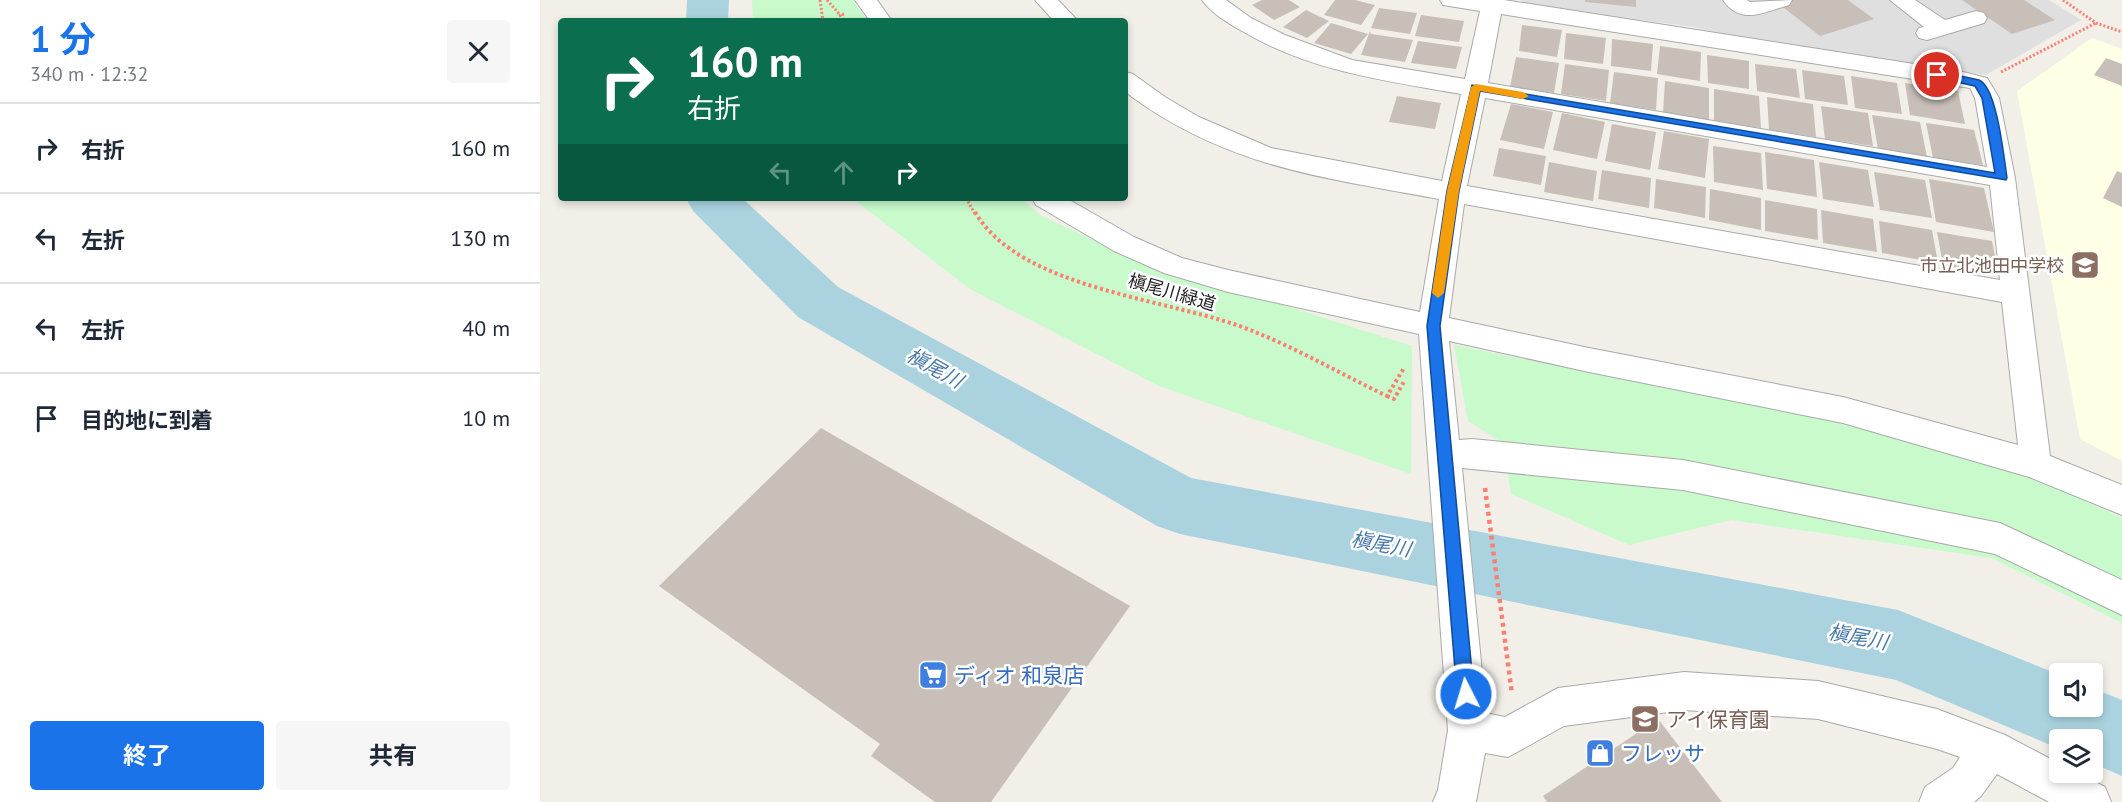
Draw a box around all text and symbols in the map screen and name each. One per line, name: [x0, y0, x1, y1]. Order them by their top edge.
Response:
text: 1 分: [30, 15, 96, 62]
button: close: [447, 20, 510, 83]
text: 160 m: [687, 34, 803, 89]
icon: right: [588, 42, 666, 120]
pin: [1911, 49, 1962, 100]
icon: arrive: [1920, 58, 1953, 91]
text: 340 m · 12:32: [30, 61, 148, 87]
text: 右折: [687, 91, 741, 125]
icon: right: [30, 132, 63, 165]
text: 160 m: [450, 134, 510, 162]
text: 右折: [81, 136, 125, 164]
icon: left: [764, 156, 797, 189]
icon: ahead: [827, 156, 860, 189]
icon: right: [890, 156, 923, 189]
icon: left: [30, 222, 63, 255]
text: 130 m: [450, 224, 510, 252]
text: 左折: [81, 226, 125, 254]
school or university icon: 市立北池田中学校: [2069, 249, 2101, 281]
place label: 市立北池田中学校: [1920, 254, 2064, 277]
street label: 槇尾川緑道: [1126, 269, 1218, 315]
icon: left: [30, 312, 63, 345]
text: 40 m: [462, 314, 510, 342]
text: 左折: [81, 316, 125, 344]
water label: 槇尾川: [902, 342, 969, 395]
icon: arrive: [30, 402, 63, 435]
text: 10 m: [462, 404, 510, 432]
text: 目的地に到着: [81, 406, 213, 434]
water label: 槇尾川: [1349, 526, 1415, 563]
water label: 槇尾川: [1826, 619, 1892, 656]
supermarket icon: ディオ 和泉店: [917, 659, 949, 691]
place label: ディオ 和泉店: [954, 662, 1084, 689]
position arrow: [1434, 662, 1498, 726]
map controls: [2049, 663, 2103, 783]
button: sound: [2049, 663, 2103, 717]
school or university icon: アイ保育園: [1629, 703, 1661, 735]
place label: アイ保育園: [1666, 706, 1770, 733]
button: 終了: [30, 721, 264, 790]
button: 共有: [276, 721, 510, 790]
button: layers: [2049, 729, 2103, 783]
shop icon: フレッサ: [1584, 737, 1616, 769]
place label: フレッサ: [1621, 740, 1705, 767]

